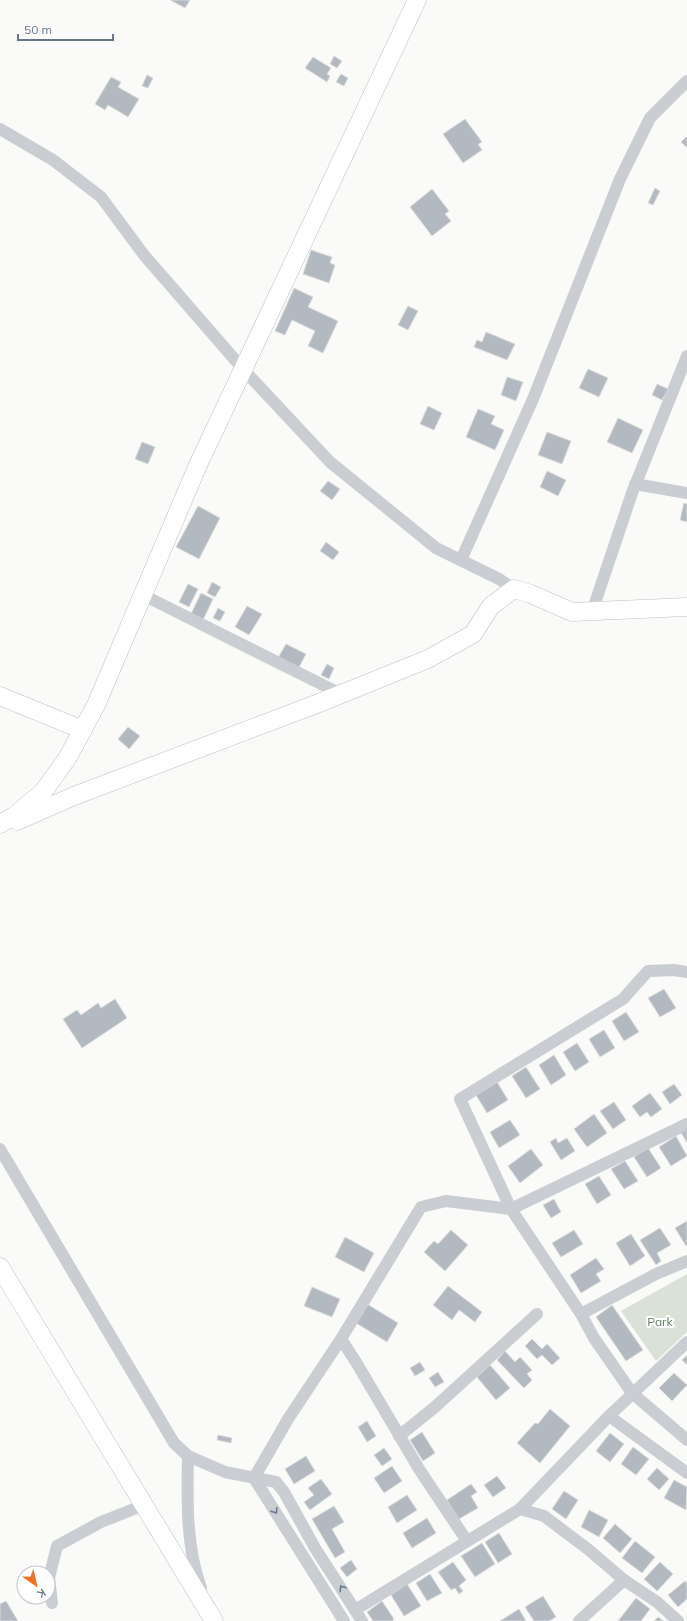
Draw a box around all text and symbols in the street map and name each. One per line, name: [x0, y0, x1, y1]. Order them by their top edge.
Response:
scale bar: [18, 16, 113, 42]
text: 50 m: [24, 22, 52, 37]
park label: Park: [647, 1314, 673, 1329]
one-way arrow: [270, 1507, 278, 1514]
north arrow: [16, 1565, 56, 1605]
text: K: [34, 1585, 49, 1602]
one-way arrow: [339, 1585, 346, 1592]

